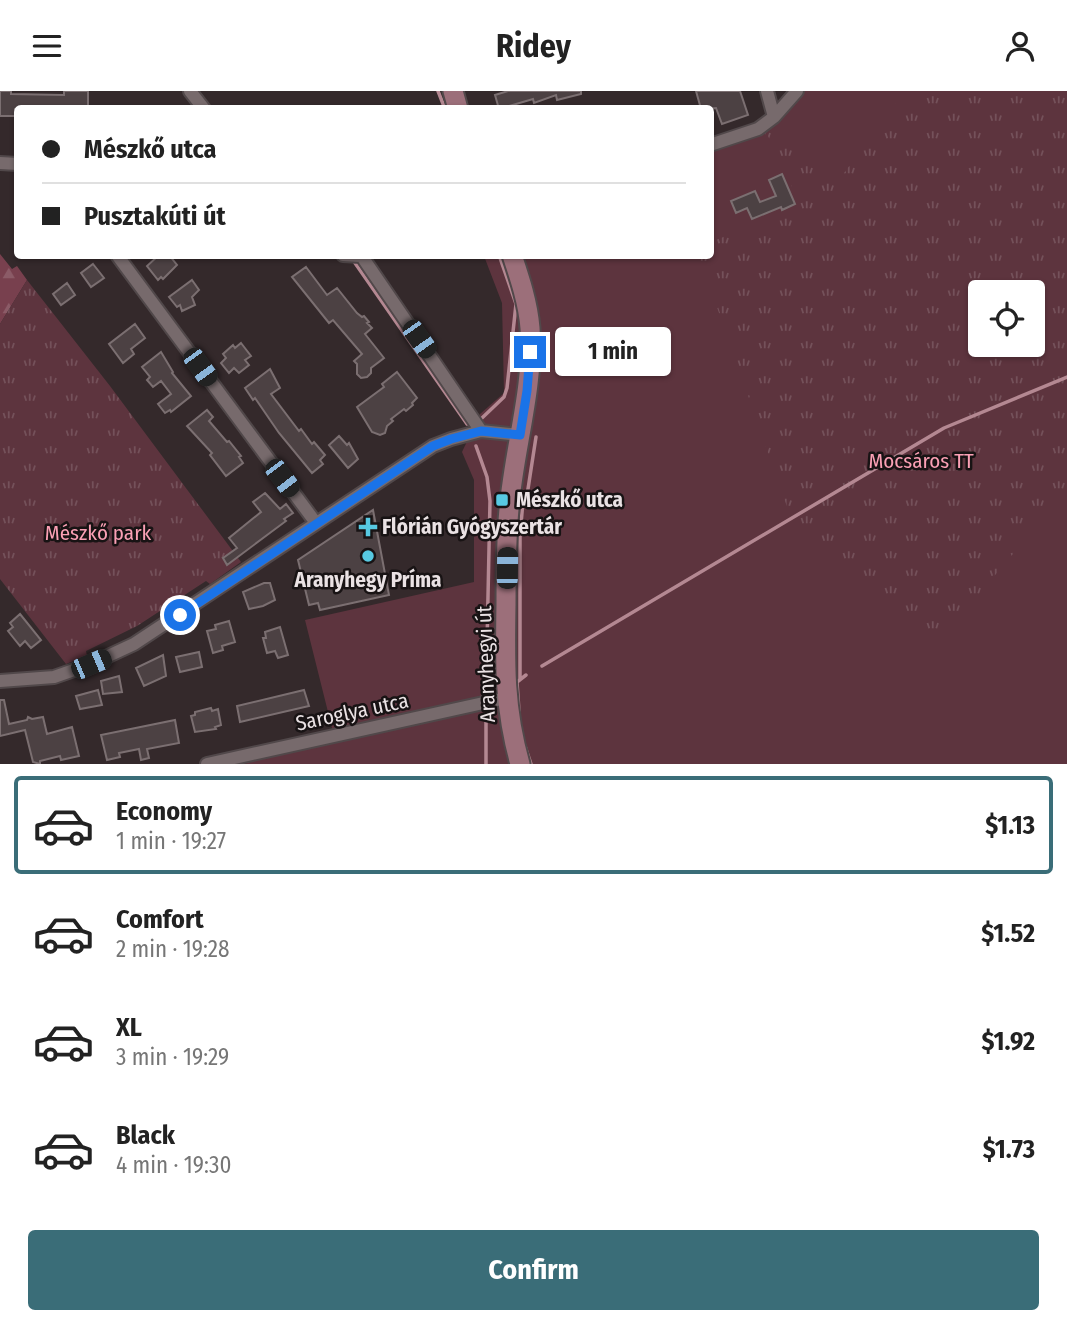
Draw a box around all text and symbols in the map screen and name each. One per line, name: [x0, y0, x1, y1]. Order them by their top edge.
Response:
icon: menu: [28, 27, 66, 65]
text: Ridey: [496, 27, 571, 65]
icon: person: [1001, 27, 1039, 65]
text: Mészkő utca: [84, 134, 217, 165]
text: Pusztakúti út: [84, 201, 226, 232]
map controls: [968, 280, 1045, 357]
button: locate: [968, 280, 1045, 357]
car: [399, 316, 440, 362]
callout: 1 min: [554, 327, 670, 377]
route end: [514, 336, 546, 368]
text: 1 min: [588, 337, 638, 365]
car: [180, 344, 221, 390]
park label: Mocsáros TT: [868, 448, 974, 474]
car: [261, 455, 304, 501]
place label: Mészkő utca: [516, 487, 623, 513]
marker: Mészkő utca: [494, 492, 510, 508]
place label: Flórián Gyógyszertár: [382, 514, 562, 540]
marker: Flórián Gyógyszertár: [360, 519, 376, 535]
park label: Mészkő park: [45, 520, 151, 546]
car: [497, 547, 518, 589]
marker: Aranyhegy Príma: [360, 548, 376, 564]
place label: Aranyhegy Príma: [294, 567, 441, 593]
route start: [164, 599, 196, 631]
street label: Aranyhegyi út: [471, 605, 501, 723]
car: [68, 646, 115, 682]
street label: Saroglya utca: [293, 687, 411, 737]
icon: car: [32, 794, 95, 857]
text: Economy: [116, 796, 212, 827]
text: $1.13: [985, 810, 1035, 841]
text: 1 min · 19:27: [116, 827, 226, 855]
icon: car: [32, 902, 95, 965]
text: Comfort: [116, 904, 204, 935]
text: $1.52: [981, 918, 1035, 949]
text: 2 min · 19:28: [116, 935, 230, 963]
icon: car: [32, 1010, 95, 1073]
text: XL: [116, 1012, 142, 1043]
text: $1.92: [981, 1026, 1035, 1057]
text: 3 min · 19:29: [116, 1043, 229, 1071]
icon: car: [32, 1118, 95, 1181]
text: Black: [116, 1120, 175, 1151]
text: $1.73: [983, 1134, 1035, 1165]
text: 4 min · 19:30: [116, 1151, 231, 1179]
button: Confirm: [28, 1230, 1039, 1310]

